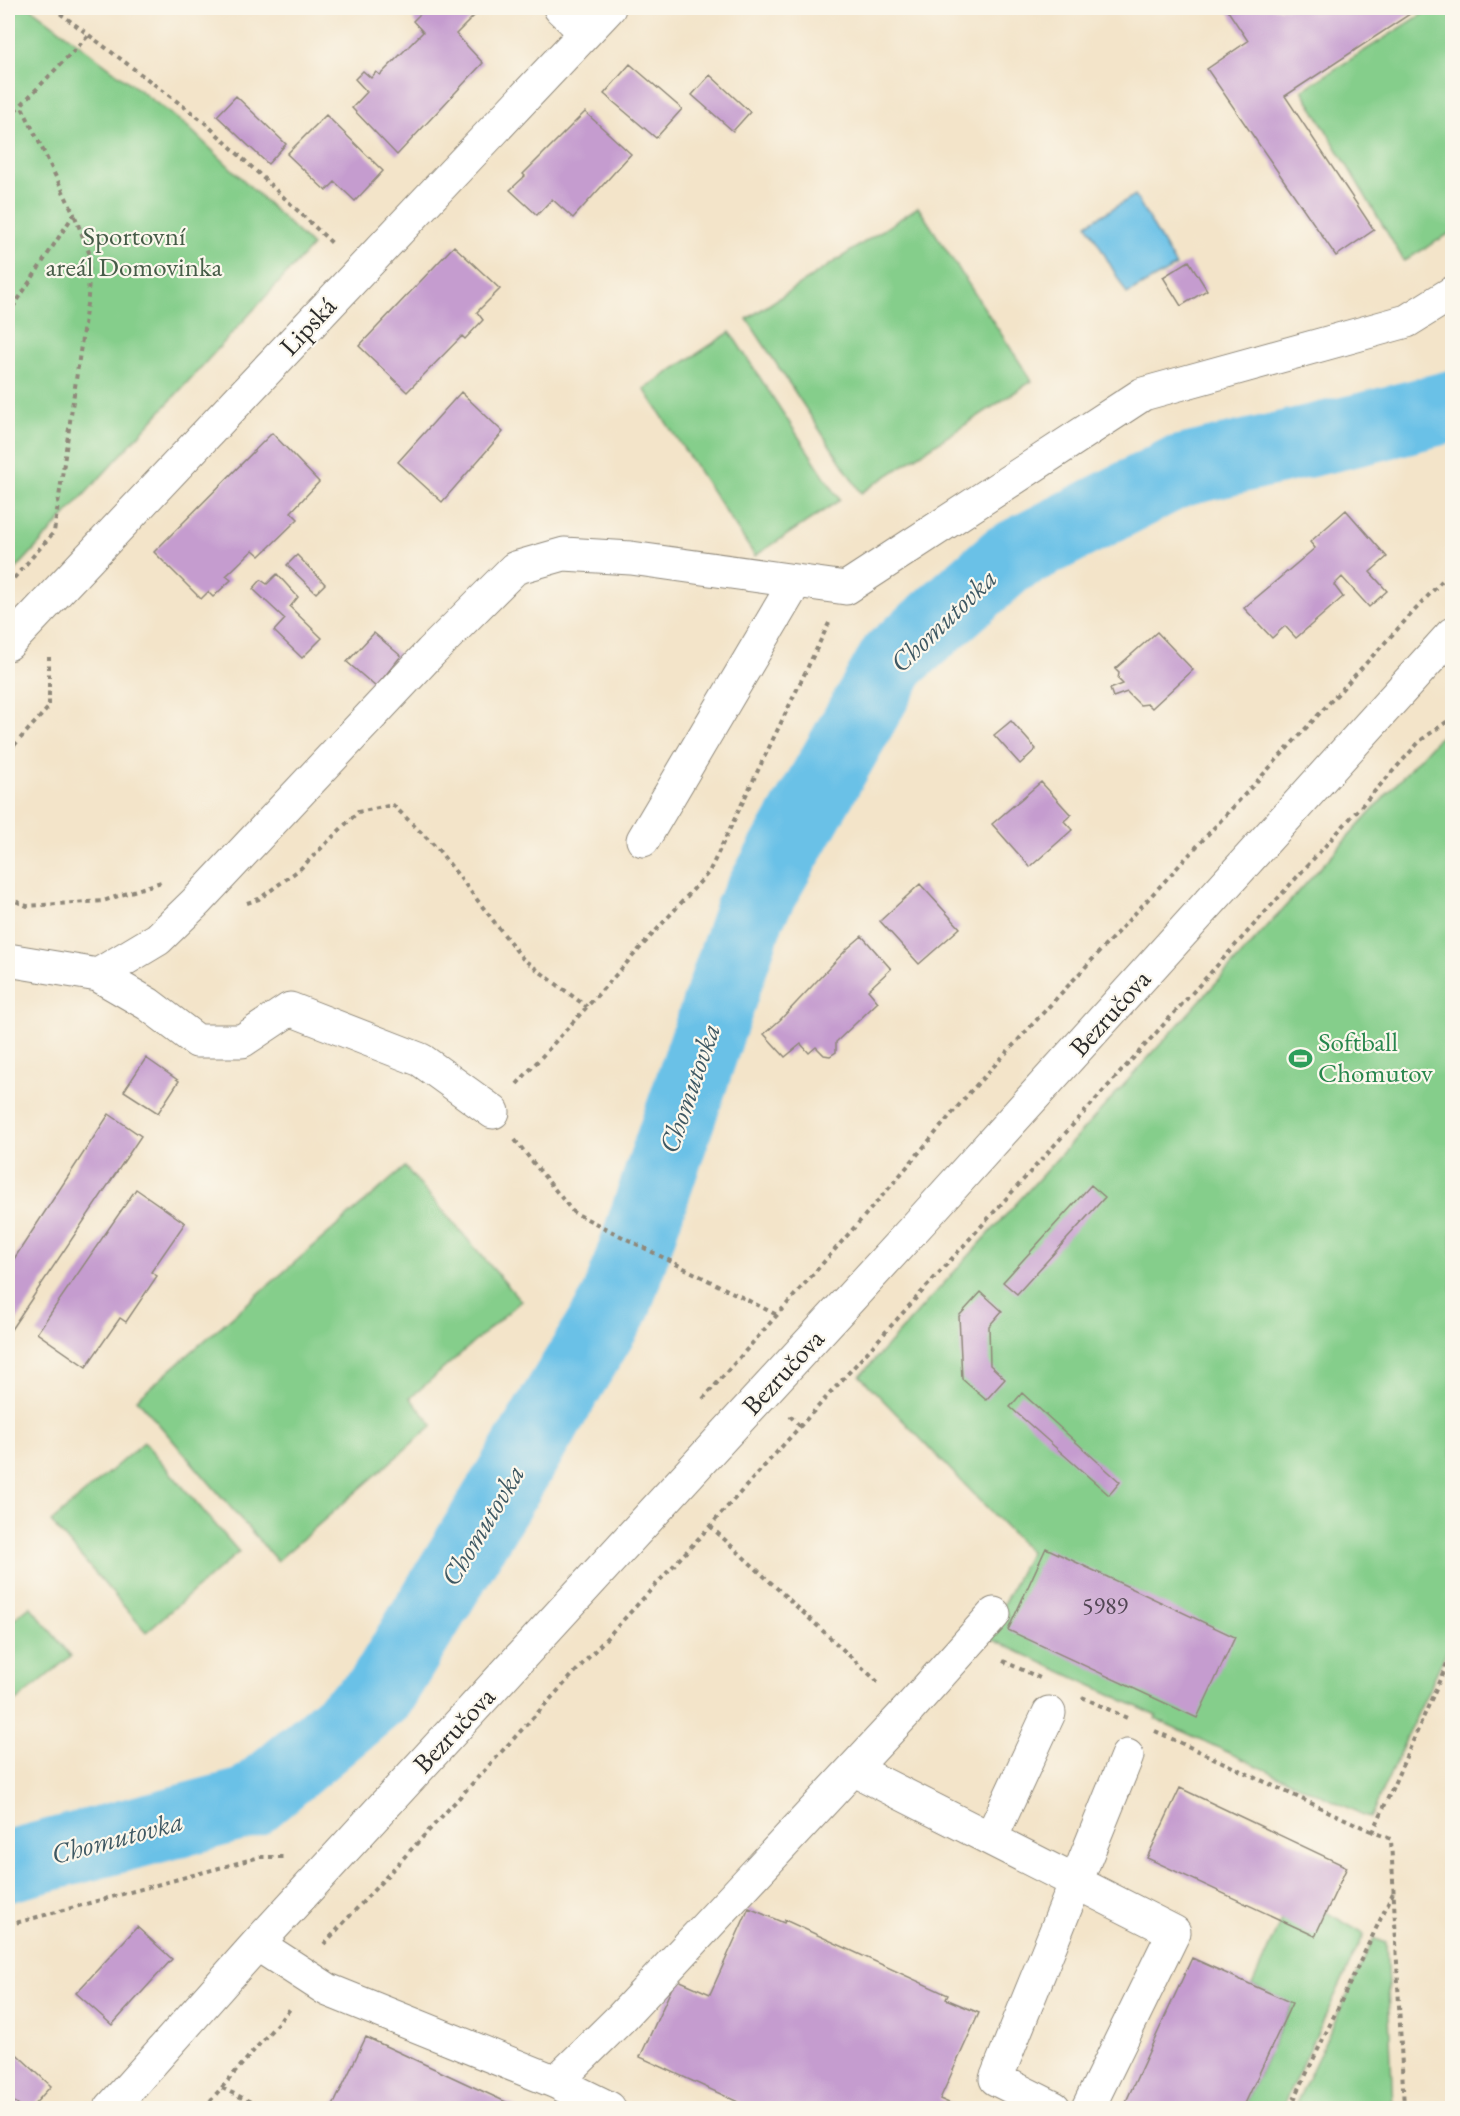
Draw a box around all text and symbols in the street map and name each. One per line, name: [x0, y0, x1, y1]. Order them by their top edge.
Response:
park label: Sportovní areál Domovinka: [46, 218, 223, 284]
street label: Lipská: [271, 288, 344, 363]
water label: Chomutovka: [882, 560, 1004, 680]
street label: Bezručova: [1061, 962, 1158, 1064]
water label: Chomutovka: [650, 1018, 728, 1158]
place label: Softball Chomutov: [1318, 1024, 1433, 1090]
sports icon: Softball Chomutov: [1287, 1045, 1313, 1071]
street label: Bezručova: [734, 1321, 832, 1422]
water label: Chomutovka: [432, 1458, 532, 1592]
house number: 5989: [1082, 1590, 1129, 1621]
street label: Bezručova: [405, 1679, 503, 1780]
water label: Chomutovka: [47, 1802, 187, 1872]

